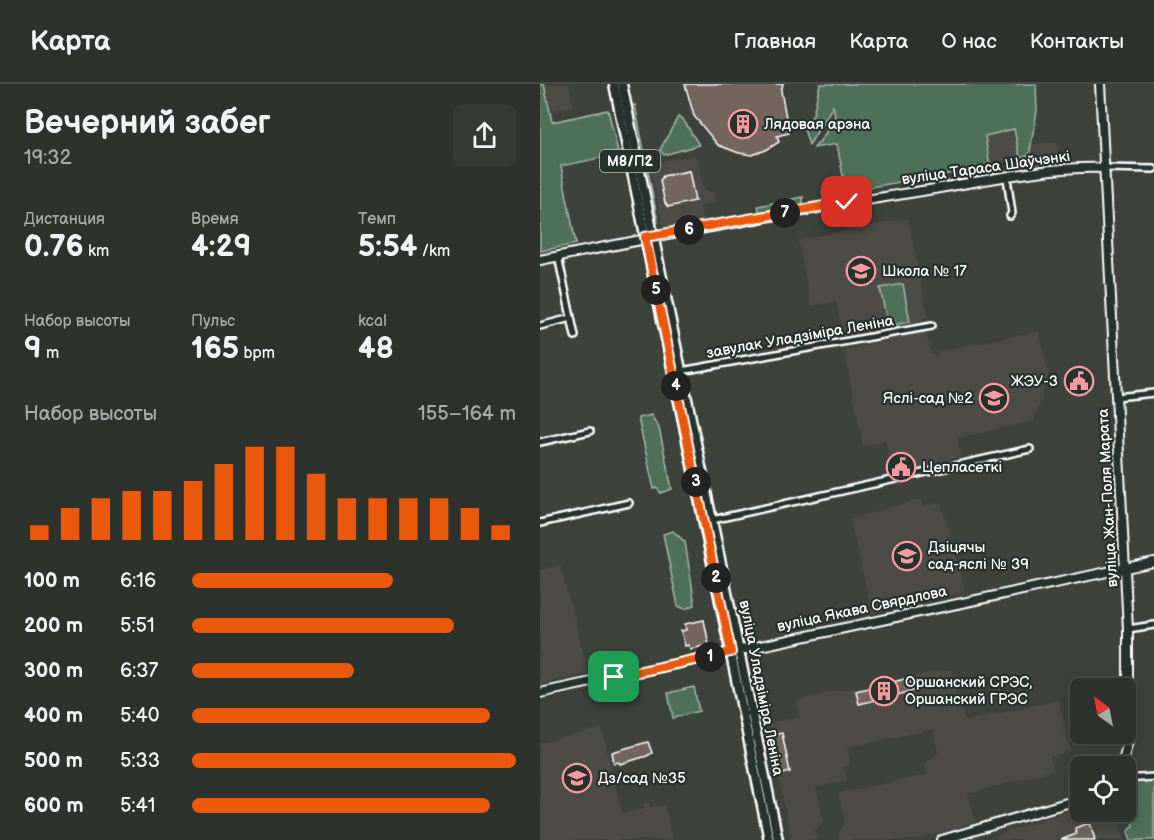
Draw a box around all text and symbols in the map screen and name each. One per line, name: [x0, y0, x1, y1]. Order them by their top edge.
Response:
text: Карта: [30, 25, 110, 58]
text: Главная: [733, 29, 816, 54]
text: Карта: [849, 29, 908, 54]
text: О нас: [941, 29, 997, 54]
text: Контакты: [1030, 29, 1124, 54]
text: Вечерний забег: [24, 103, 271, 143]
button: share: [453, 104, 516, 167]
building icon: Лядовая арэна: [727, 108, 759, 140]
place label: Лядовая арэна: [763, 115, 870, 134]
text: 19:32: [24, 146, 71, 170]
street label: вуліца Тараса Шаўчэнкі: [901, 147, 1071, 189]
road number: М8/П2: [600, 150, 660, 172]
pin: [821, 176, 872, 227]
icon: check: [830, 185, 863, 218]
pin: 7: [770, 198, 800, 228]
text: 7: [781, 203, 789, 222]
text: Дистанция: [24, 210, 105, 229]
text: Время: [191, 210, 239, 229]
text: Темп: [358, 210, 396, 229]
pin: 6: [674, 215, 704, 245]
text: 6: [684, 220, 694, 239]
text: 0.76: [24, 229, 84, 265]
text: 4:29: [191, 229, 251, 265]
text: 5:54: [358, 229, 418, 265]
text: km: [84, 242, 109, 261]
text: /km: [418, 242, 450, 261]
school or university icon: Школа № 17: [845, 255, 877, 287]
place label: Школа № 17: [882, 262, 967, 281]
pin: 5: [641, 275, 671, 305]
text: 5: [651, 280, 661, 299]
street label: завулак Уладзіміра Леніна: [705, 311, 895, 363]
text: Набор высоты: [24, 312, 131, 331]
text: Пульс: [191, 312, 235, 331]
text: kcal: [358, 312, 387, 331]
text: 9: [24, 331, 42, 367]
text: 165: [191, 331, 239, 367]
text: 48: [358, 331, 394, 367]
text: m: [42, 344, 59, 363]
text: bpm: [239, 344, 275, 363]
public building icon: ЖЭУ-3: [1063, 365, 1095, 397]
pin: 4: [661, 371, 691, 401]
place label: ЖЭУ-3: [1011, 372, 1058, 391]
text: 4: [671, 376, 681, 395]
school or university icon: Яслі-сад №2: [978, 382, 1010, 414]
place label: Яслі-сад №2: [883, 389, 973, 408]
text: Набор высоты: [24, 402, 157, 426]
text: 155–164 m: [418, 402, 516, 426]
street label: вуліца Жан-Поля Марата: [1094, 408, 1122, 588]
public building icon: Цепласеткі: [885, 451, 917, 483]
place label: Цепласеткі: [922, 458, 1002, 477]
pin: 3: [681, 467, 711, 497]
text: 3: [691, 472, 701, 491]
place label: Дзіцячы сад-яслі № 39: [928, 538, 1029, 574]
school or university icon: Дзіцячы сад-яслі № 39: [891, 540, 923, 572]
pin: 2: [701, 563, 731, 593]
text: 2: [711, 568, 721, 587]
text: 100 m: [24, 569, 80, 593]
text: 6:16: [120, 569, 156, 593]
street label: вуліца Якава Свярдлова: [775, 582, 949, 636]
street label: вуліца Уладзіміра Леніна: [735, 599, 787, 777]
text: 200 m: [24, 614, 83, 638]
text: 5:51: [120, 614, 155, 638]
pin: 1: [695, 642, 725, 672]
text: 1: [707, 647, 713, 666]
pin: [588, 651, 639, 702]
text: 300 m: [24, 659, 83, 683]
text: 6:37: [120, 659, 158, 683]
icon: arrive: [597, 660, 630, 693]
place label: Оршанский СРЭС, Оршанский ГРЭС: [905, 673, 1032, 709]
building icon: Оршанский СРЭС, Оршанский ГРЭС: [868, 675, 900, 707]
north arrow: [1070, 678, 1136, 744]
map controls: [1070, 678, 1136, 822]
text: 400 m: [24, 704, 83, 728]
text: 5:40: [120, 704, 159, 728]
text: 500 m: [24, 749, 83, 773]
text: 5:33: [120, 749, 160, 773]
button: locate: [1070, 756, 1136, 822]
school or university icon: Дз/сад №35: [561, 762, 593, 794]
place label: Дз/сад №35: [598, 769, 686, 788]
text: 600 m: [24, 794, 84, 818]
text: 5:41: [120, 794, 155, 818]

